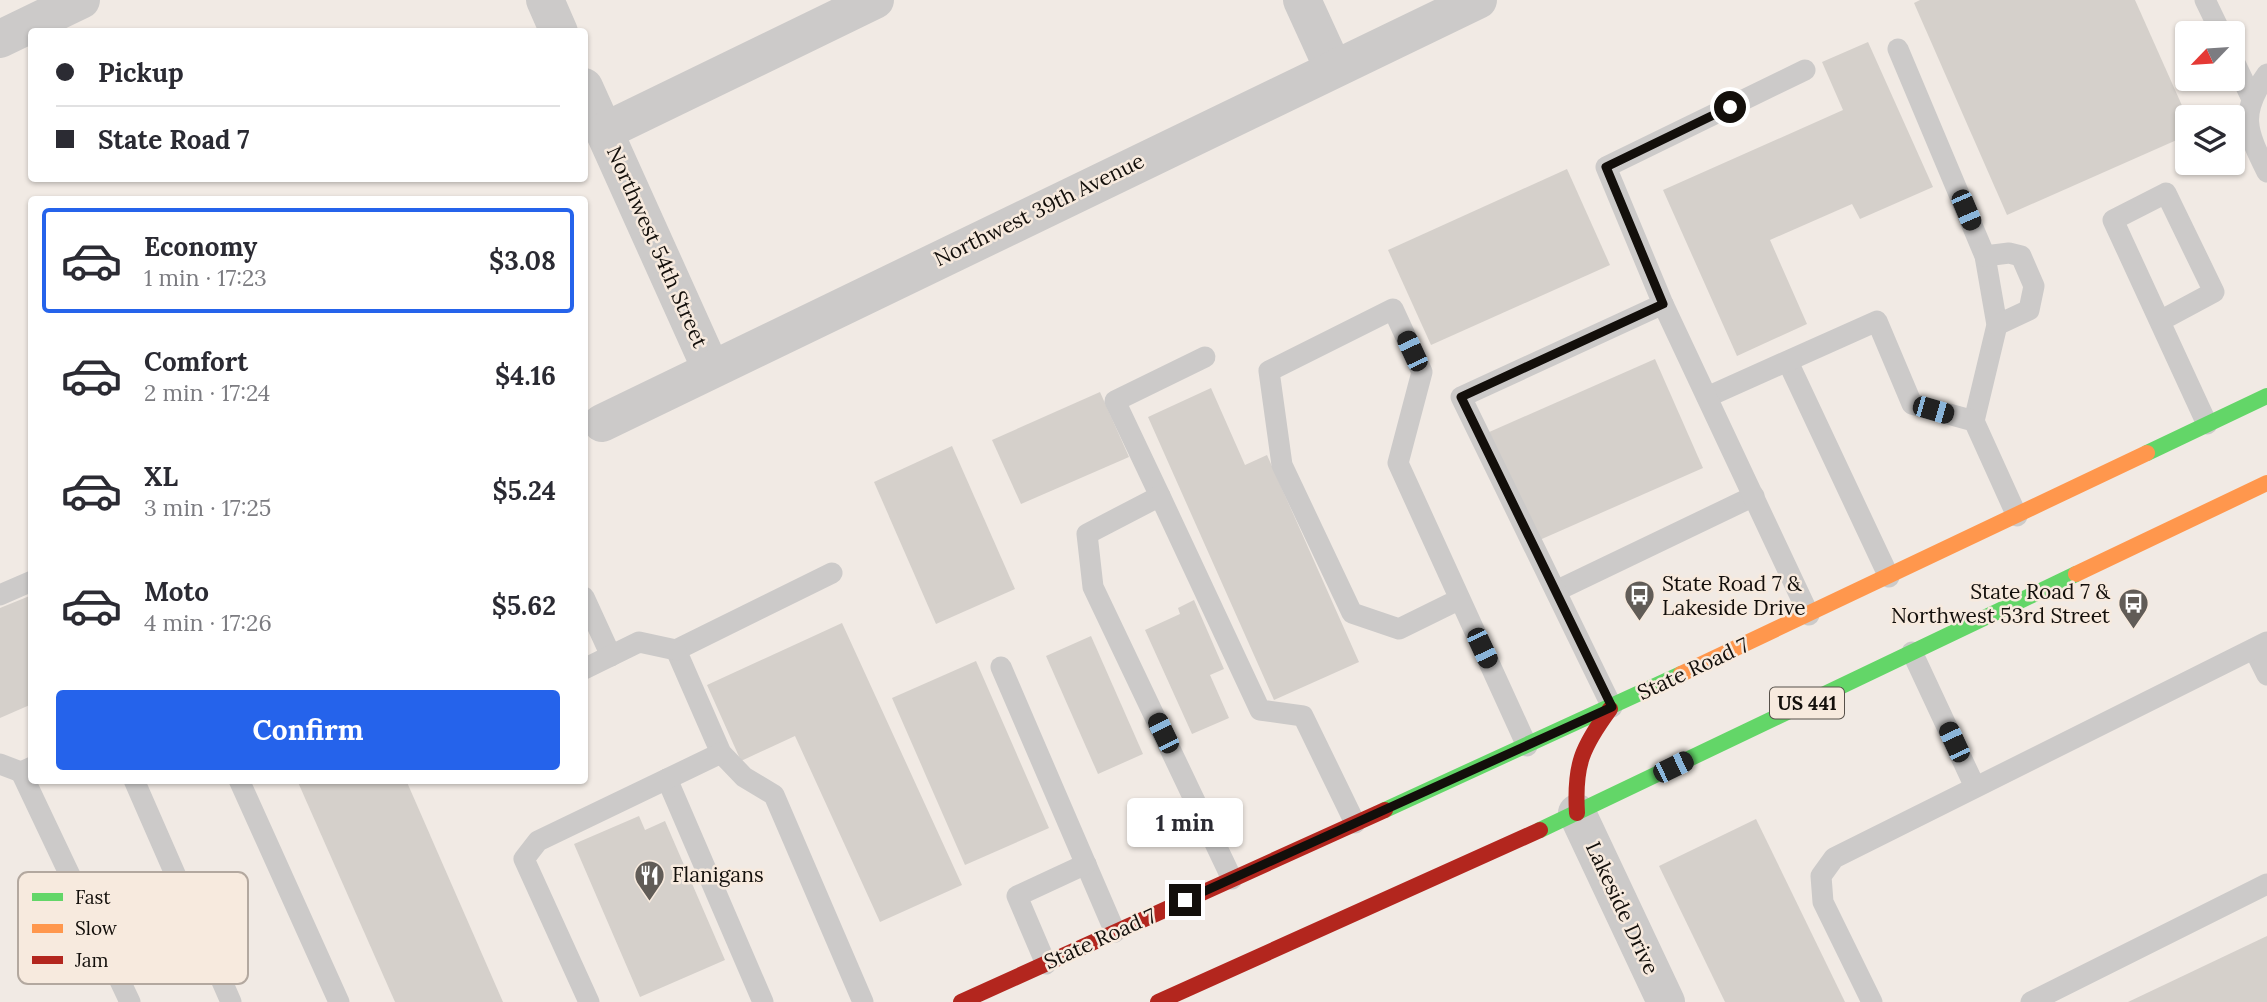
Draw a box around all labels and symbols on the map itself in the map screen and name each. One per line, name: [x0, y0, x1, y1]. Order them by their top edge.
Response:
north arrow: [2175, 21, 2245, 91]
route start: [1714, 91, 1746, 123]
street label: Northwest 54th Street: [601, 142, 714, 353]
street label: Northwest 39th Avenue: [929, 147, 1148, 272]
car: [1949, 187, 1984, 233]
car: [1394, 328, 1431, 374]
car: [1910, 394, 1957, 426]
place label: State Road 7 & Lakeside Drive: [1662, 570, 1806, 621]
place label: State Road 7 & Northwest 53rd Street: [1891, 578, 2111, 629]
bus stop icon: State Road 7 & Lakeside Drive: [1622, 579, 1656, 623]
bus stop icon: State Road 7 & Northwest 53rd Street: [2116, 587, 2150, 631]
car: [1464, 625, 1501, 671]
street label: State Road 7: [1633, 631, 1753, 706]
road number: US 441: [1770, 688, 1844, 718]
car: [1145, 710, 1182, 756]
car: [1936, 719, 1973, 765]
car: [1650, 748, 1697, 786]
callout: 1 min: [1127, 799, 1243, 848]
street label: Lakeside Drive: [1580, 837, 1665, 979]
restaurant icon: Flanigans: [632, 858, 666, 902]
place label: Flanigans: [672, 861, 764, 888]
legend: [18, 872, 248, 984]
route end: [1169, 884, 1201, 916]
text: Fast: [75, 885, 111, 909]
street label: State Road 7: [1040, 902, 1160, 975]
text: Slow: [75, 916, 118, 940]
text: Jam: [74, 948, 109, 972]

